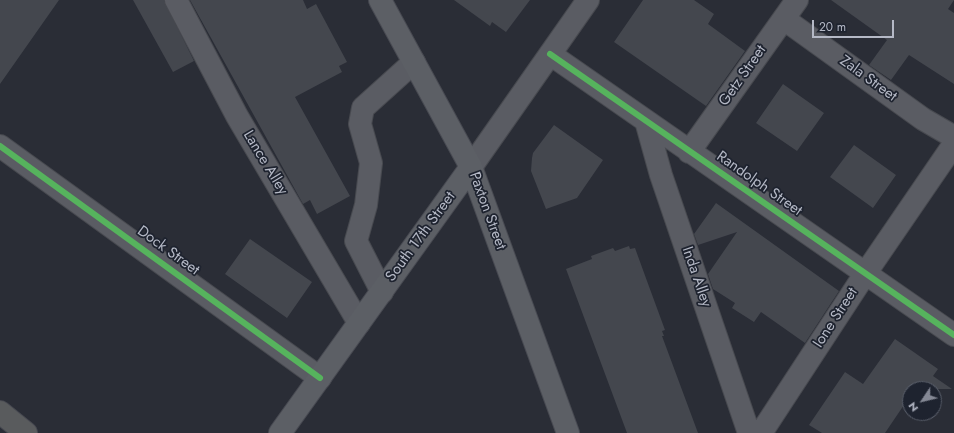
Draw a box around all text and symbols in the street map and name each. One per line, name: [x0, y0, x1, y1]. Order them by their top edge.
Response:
scale bar: [814, 12, 896, 38]
text: 20 m: [819, 18, 846, 36]
street label: Getz Street: [716, 42, 770, 110]
street label: Zala Street: [836, 52, 900, 106]
street label: Lance Alley: [239, 127, 291, 199]
street label: Randolph Street: [713, 148, 805, 220]
street label: Paxton Street: [465, 170, 509, 252]
street label: South 17th Street: [382, 189, 460, 285]
street label: Dock Street: [133, 222, 203, 280]
street label: Inda Alley: [677, 244, 715, 310]
street label: Ione Street: [810, 285, 862, 351]
north arrow: [902, 381, 942, 421]
text: N: [904, 399, 922, 415]

